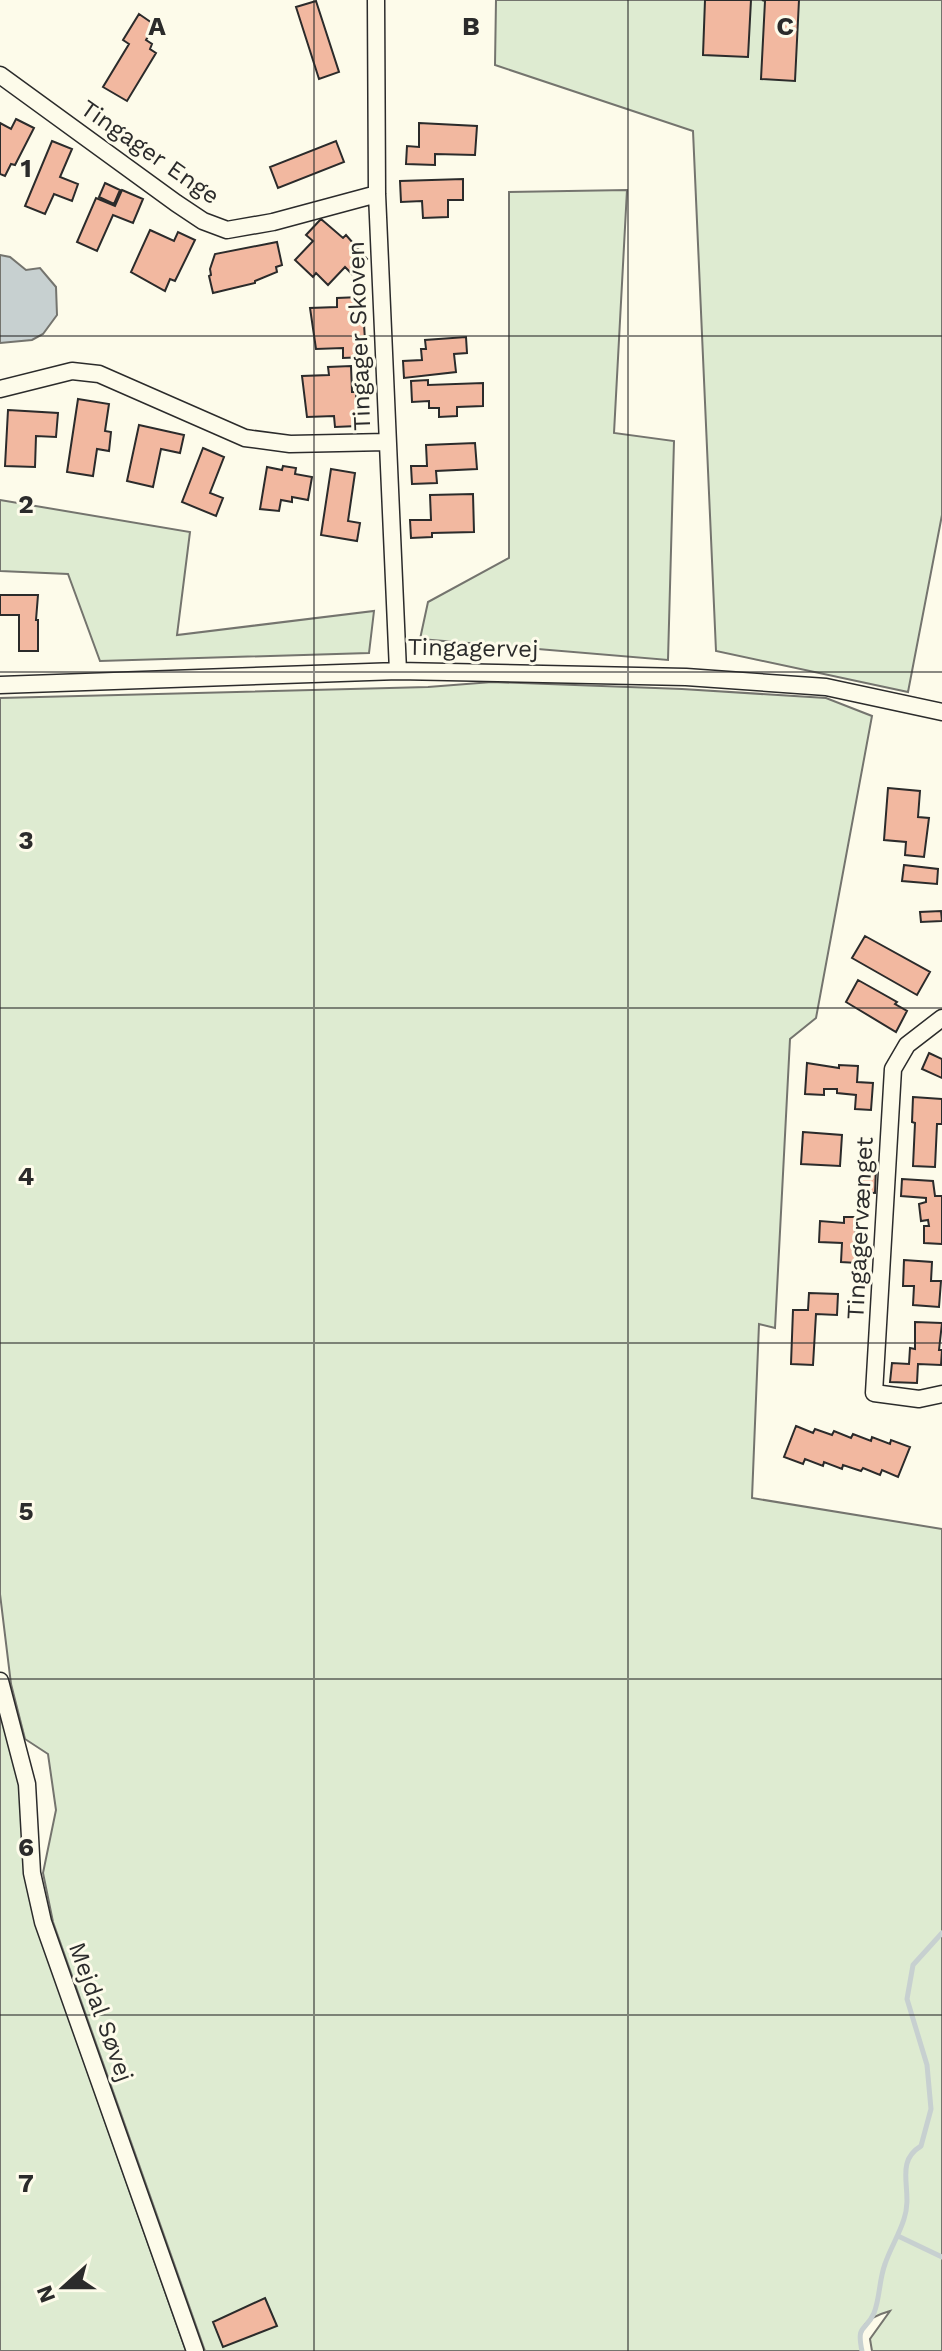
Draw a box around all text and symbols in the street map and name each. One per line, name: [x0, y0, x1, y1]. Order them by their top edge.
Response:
text: A: [148, 11, 166, 41]
text: B: [462, 11, 480, 41]
text: C: [776, 11, 794, 41]
street label: Tingager Enge: [75, 94, 225, 210]
text: 1: [20, 153, 32, 183]
street label: Tingager Skoven: [342, 241, 376, 431]
text: 2: [18, 489, 34, 519]
street label: Tingagervej: [407, 633, 539, 663]
text: 3: [18, 825, 34, 855]
street label: Tingagervænget: [841, 1136, 879, 1320]
text: 4: [18, 1161, 35, 1191]
text: 5: [18, 1496, 34, 1526]
text: 6: [18, 1832, 34, 1862]
street label: Mejdal Søvej: [63, 1938, 139, 2086]
text: 7: [18, 2168, 34, 2198]
north arrow: [24, 2247, 104, 2327]
text: N: [31, 2282, 60, 2306]

